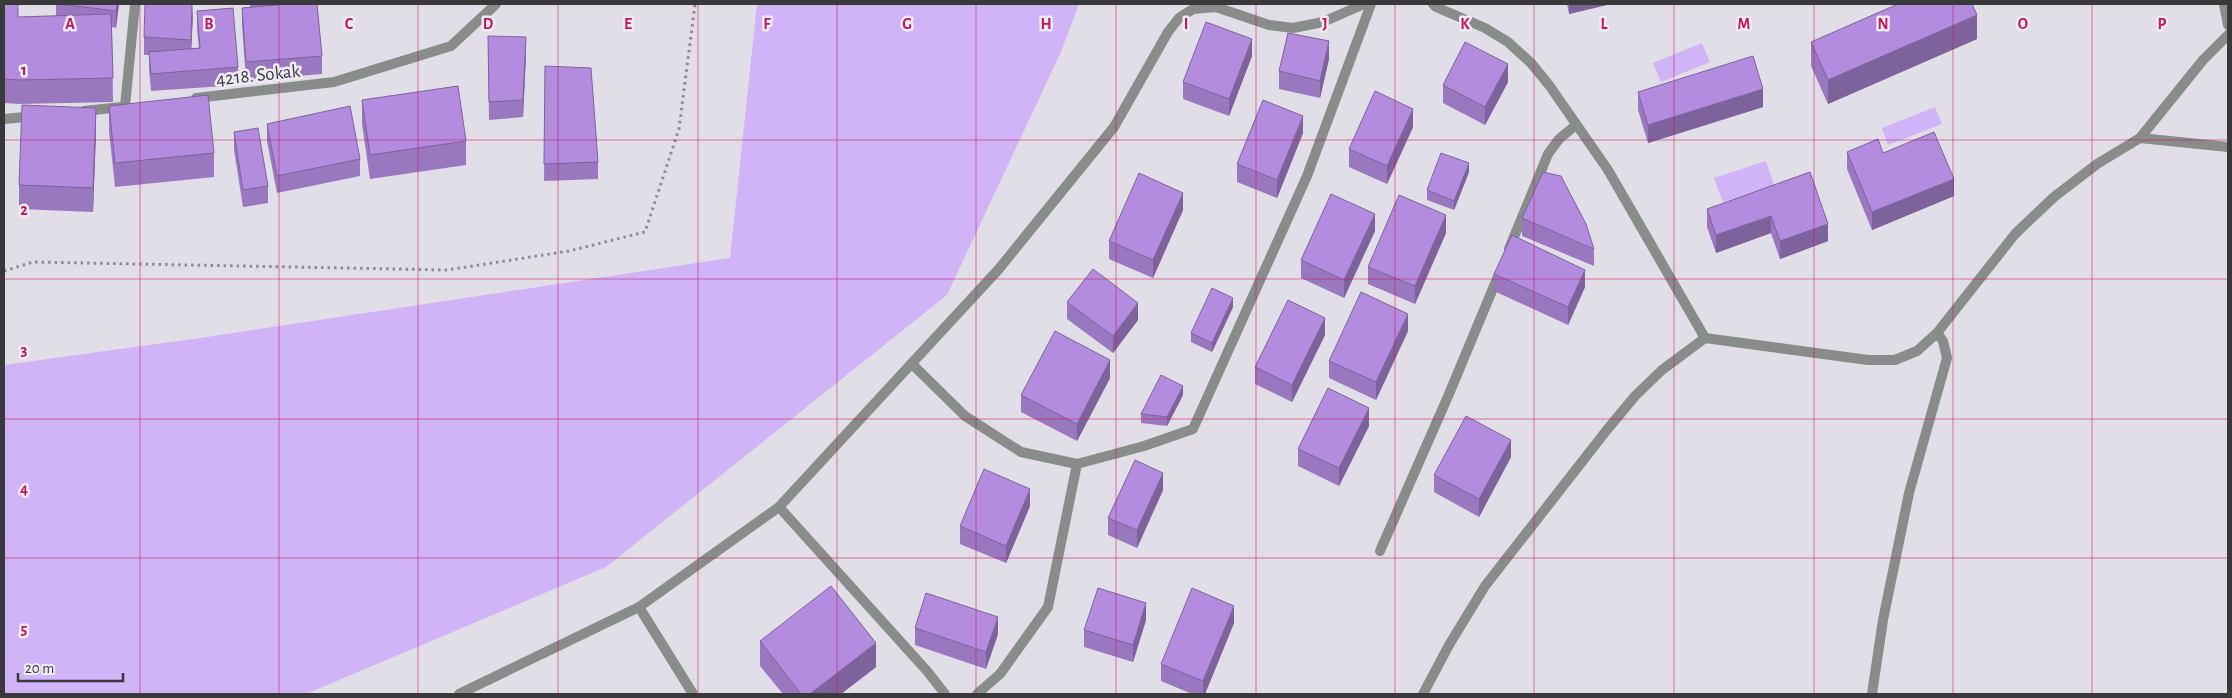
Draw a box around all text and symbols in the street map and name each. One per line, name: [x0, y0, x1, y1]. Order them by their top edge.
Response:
text: A: [65, 16, 75, 32]
text: B: [204, 16, 214, 32]
text: C: [345, 16, 354, 32]
text: D: [483, 16, 494, 32]
text: E: [624, 16, 632, 32]
text: F: [763, 16, 771, 32]
text: G: [902, 16, 912, 32]
text: H: [1040, 16, 1052, 32]
text: I: [1184, 16, 1188, 32]
text: J: [1322, 16, 1328, 32]
text: K: [1460, 16, 1470, 32]
text: L: [1601, 16, 1608, 32]
text: M: [1738, 16, 1750, 32]
text: N: [1877, 16, 1889, 32]
text: O: [2018, 16, 2028, 32]
text: P: [2158, 16, 2167, 32]
text: 1: [21, 62, 27, 78]
street label: 4218. Sokak: [215, 62, 301, 89]
text: 2: [20, 202, 28, 218]
text: 3: [21, 342, 28, 358]
text: 4: [20, 481, 28, 497]
text: 5: [21, 621, 28, 637]
scale bar: [18, 650, 122, 682]
text: 20 m: [25, 661, 54, 676]

